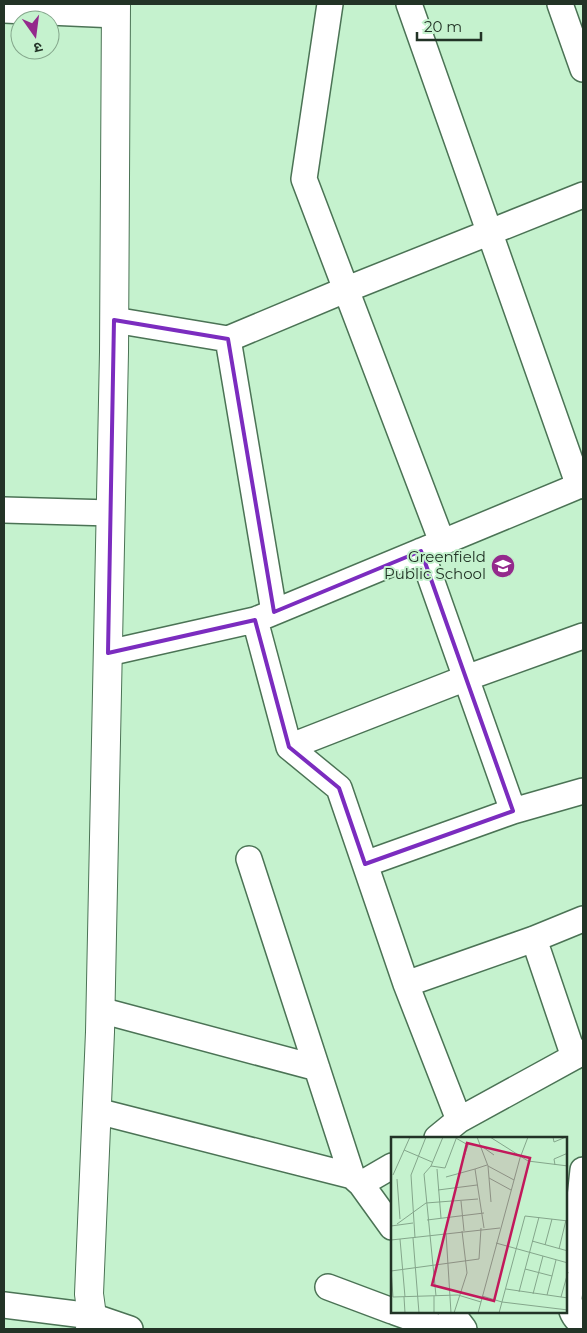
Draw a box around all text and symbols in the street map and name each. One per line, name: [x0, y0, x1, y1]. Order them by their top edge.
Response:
north arrow: [10, 10, 60, 60]
scale bar: [417, 10, 481, 42]
text: 20 m: [424, 17, 462, 36]
text: उ: [31, 38, 44, 58]
place label: Greenfield Public School: [384, 547, 486, 583]
school or university icon: Greenfield Public School: [490, 553, 516, 579]
inset map: [391, 1137, 567, 1313]

